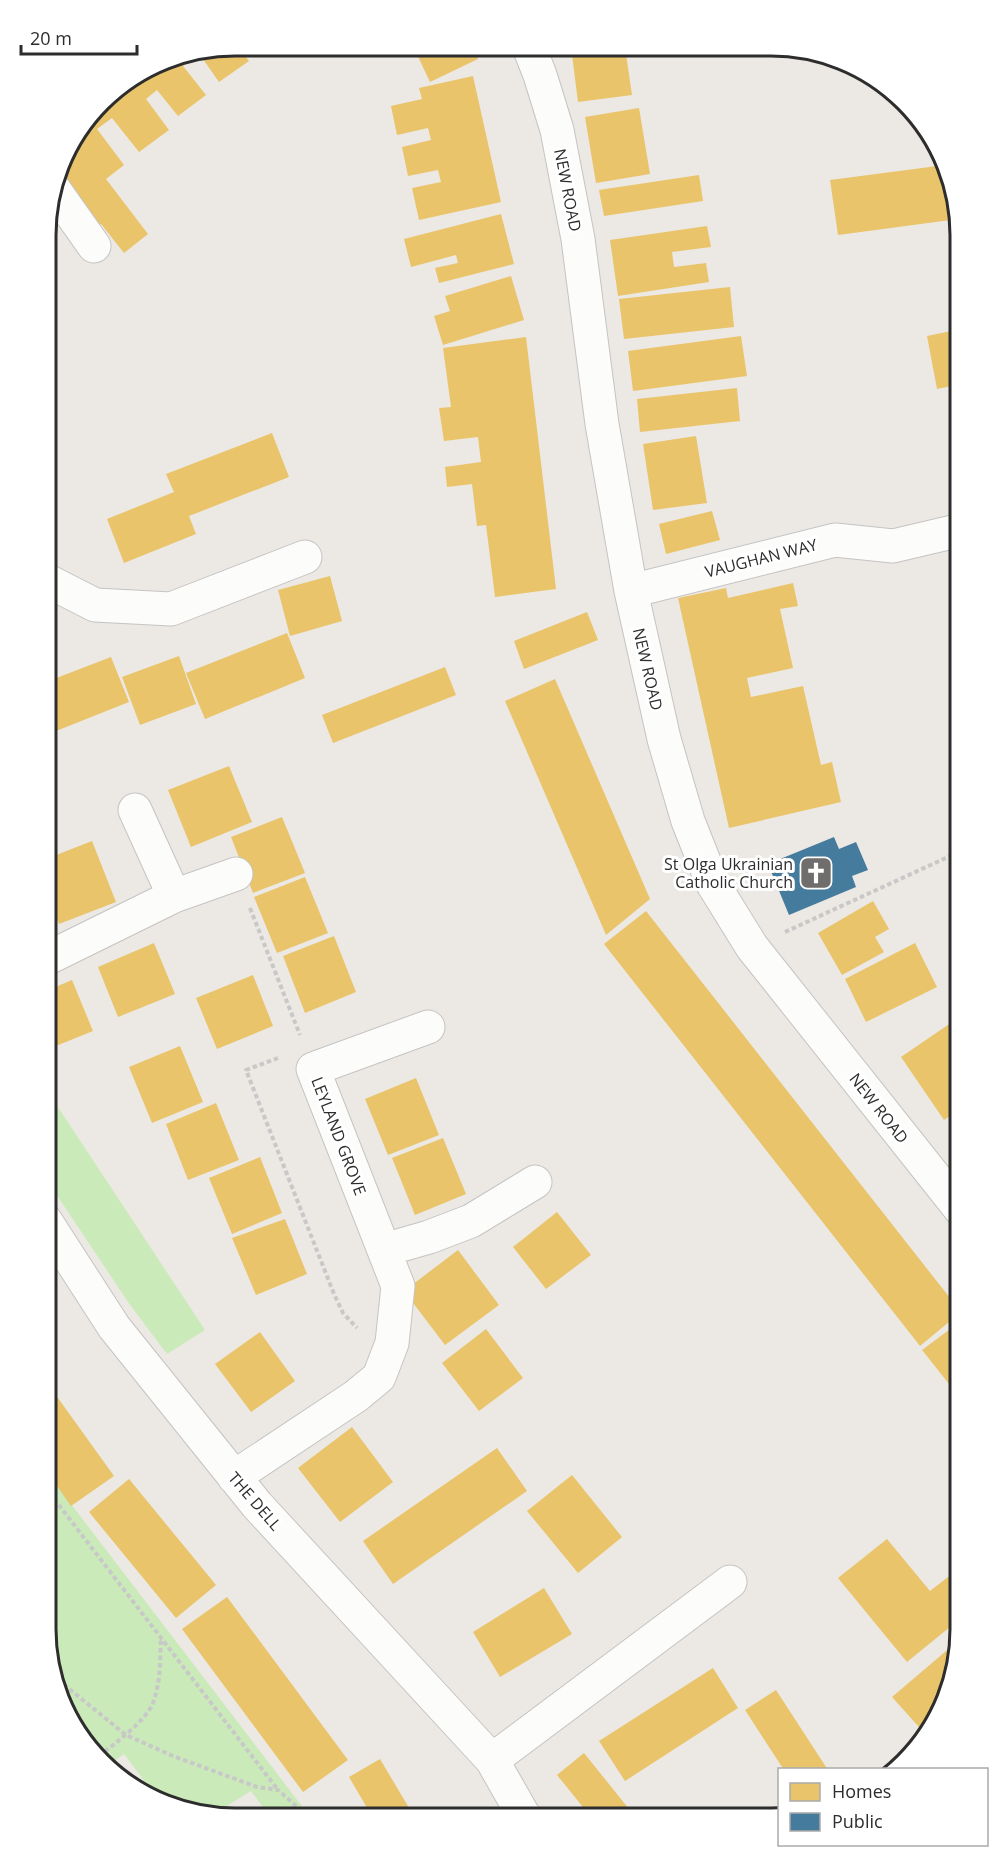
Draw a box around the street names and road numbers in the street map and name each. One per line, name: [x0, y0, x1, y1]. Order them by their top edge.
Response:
street label: NEW ROAD: [549, 147, 587, 233]
street label: VAUGHAN WAY: [703, 533, 819, 583]
street label: NEW ROAD: [628, 626, 668, 712]
street label: NEW ROAD: [844, 1068, 914, 1148]
street label: LEYLAND GROVE: [306, 1074, 372, 1198]
street label: THE DELL: [223, 1467, 287, 1535]

